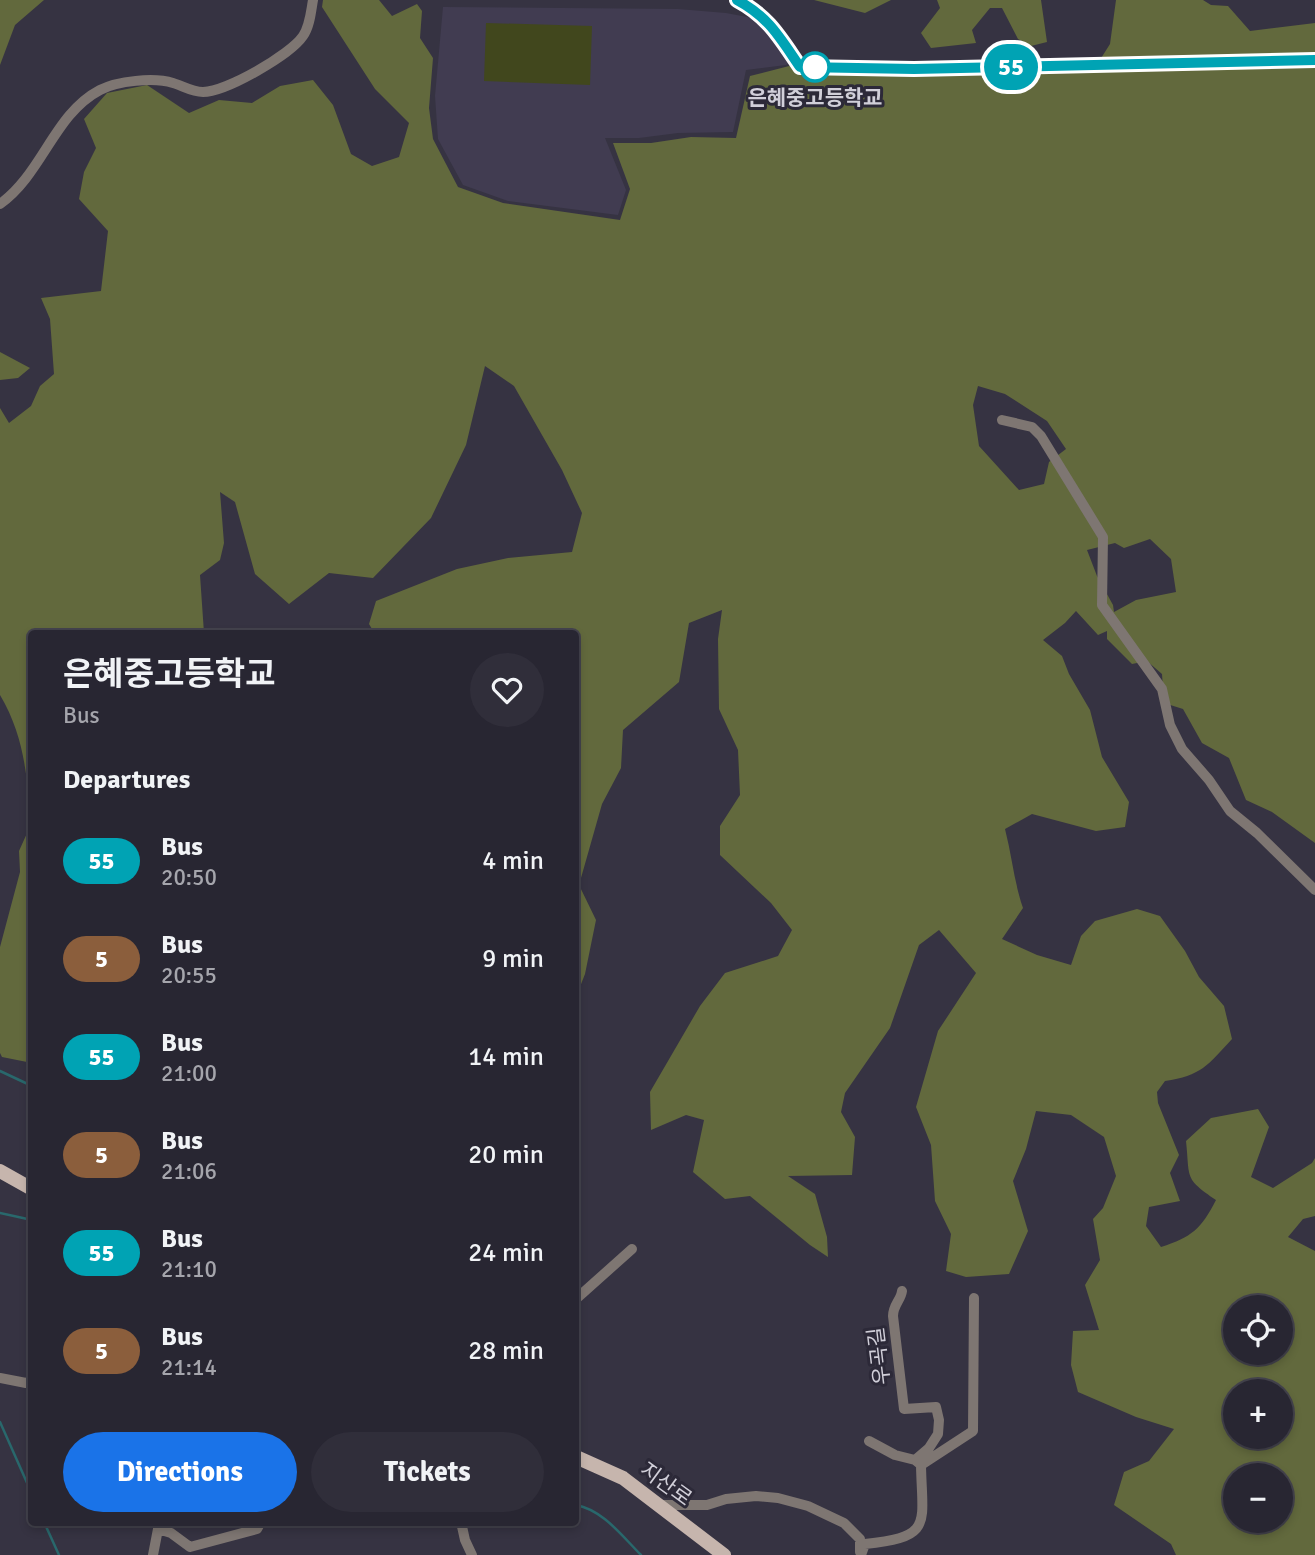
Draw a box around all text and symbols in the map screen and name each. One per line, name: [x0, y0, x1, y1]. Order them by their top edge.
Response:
line badge: 55: [979, 44, 1042, 90]
marker: 은혜중고등학교: [800, 52, 830, 82]
text: 55: [998, 52, 1024, 82]
place label: 은혜중고등학교: [747, 85, 883, 111]
button: heart: [470, 653, 544, 727]
text: 은혜중고등학교: [63, 654, 276, 695]
text: Bus: [63, 701, 100, 730]
text: Departures: [63, 764, 190, 796]
text: Bus: [161, 831, 203, 863]
text: 4 min: [482, 845, 544, 877]
text: 55: [89, 846, 114, 876]
text: 20:50: [161, 863, 217, 892]
text: Bus: [161, 929, 203, 961]
text: 9 min: [482, 943, 544, 975]
text: 5: [95, 944, 108, 974]
text: 20:55: [161, 961, 217, 990]
text: Bus: [161, 1027, 203, 1059]
text: 14 min: [468, 1041, 544, 1073]
text: 55: [89, 1042, 114, 1072]
text: 21:00: [161, 1059, 217, 1088]
text: Bus: [161, 1125, 203, 1157]
text: 20 min: [468, 1139, 544, 1171]
text: 5: [95, 1140, 108, 1170]
text: 21:06: [161, 1157, 217, 1186]
text: Bus: [161, 1223, 203, 1255]
text: 24 min: [468, 1237, 544, 1269]
text: 55: [89, 1238, 114, 1268]
text: 21:10: [161, 1255, 217, 1284]
map controls: [1223, 1295, 1293, 1533]
button: locate: [1223, 1295, 1293, 1365]
text: Bus: [161, 1321, 203, 1353]
street label: 우곡길: [863, 1326, 895, 1386]
text: 28 min: [468, 1335, 544, 1367]
text: 5: [95, 1336, 108, 1366]
text: 21:14: [161, 1353, 217, 1382]
button: +: [1223, 1379, 1293, 1449]
button: Directions: [63, 1432, 297, 1512]
button: Tickets: [311, 1432, 544, 1512]
street label: 지산로: [635, 1456, 697, 1512]
button: −: [1223, 1463, 1293, 1533]

